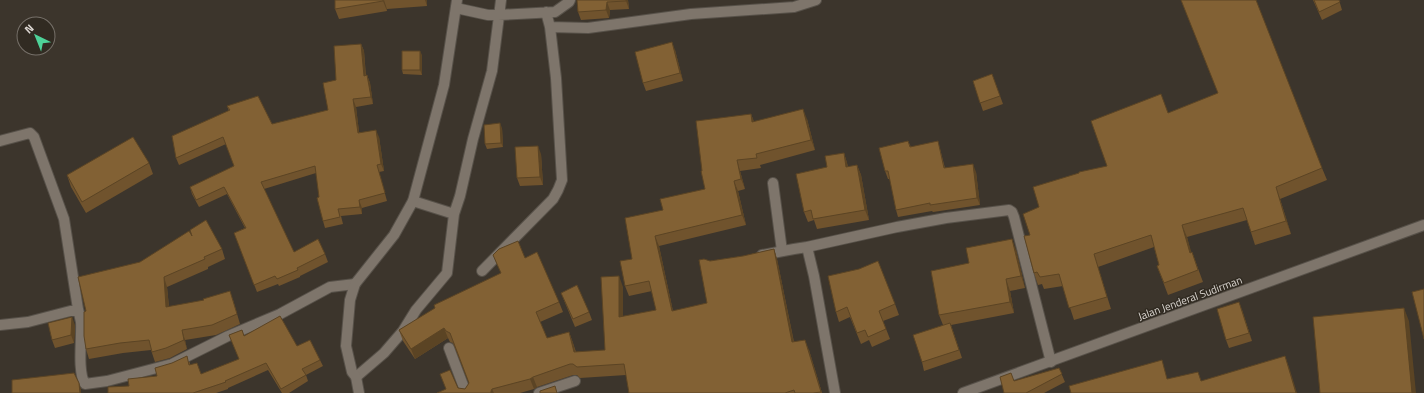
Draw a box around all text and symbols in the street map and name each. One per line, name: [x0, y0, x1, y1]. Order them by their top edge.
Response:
north arrow: [16, 16, 56, 56]
text: N: [21, 20, 37, 37]
street label: Jalan Jenderal Sudirman: [1136, 272, 1244, 324]

